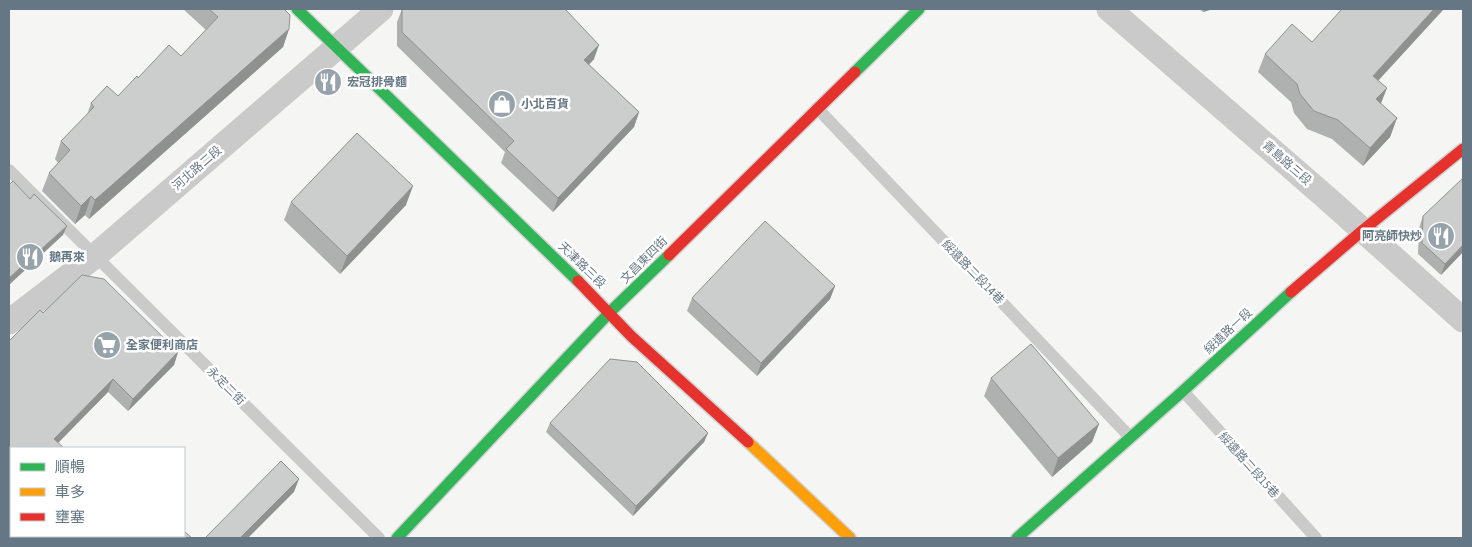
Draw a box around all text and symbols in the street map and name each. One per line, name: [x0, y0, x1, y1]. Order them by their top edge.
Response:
restaurant icon: 宏冠排骨麵: [313, 67, 343, 97]
place label: 宏冠排骨麵: [347, 75, 407, 89]
shop icon: 小北百貨: [487, 89, 517, 119]
place label: 小北百貨: [521, 97, 569, 111]
street label: 青島路三段: [1260, 138, 1314, 188]
street label: 河北路二段: [170, 143, 224, 193]
restaurant icon: 阿亮師快炒: [1426, 221, 1456, 251]
place label: 阿亮師快炒: [1362, 229, 1422, 243]
street label: 文昌東四街: [618, 234, 670, 286]
street label: 綏遠路二段14巷: [939, 237, 1007, 307]
street label: 天津路三段: [556, 239, 608, 291]
restaurant icon: 鵝再來: [15, 242, 45, 272]
place label: 鵝再來: [49, 250, 85, 264]
street label: 綏遠路一段: [1201, 305, 1255, 357]
supermarket icon: 全家便利商店: [92, 330, 122, 360]
place label: 全家便利商店: [126, 338, 198, 352]
street label: 永定二街: [204, 364, 248, 408]
street label: 綏遠路二段15巷: [1216, 429, 1282, 501]
legend: [10, 447, 185, 537]
text: 順暢: [55, 458, 85, 475]
text: 車多: [55, 483, 85, 500]
text: 壅塞: [55, 508, 85, 525]

